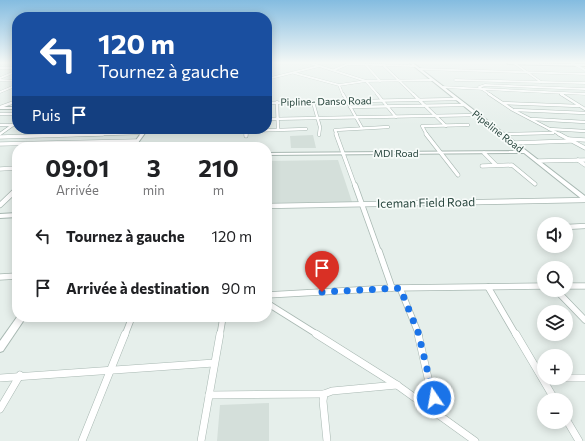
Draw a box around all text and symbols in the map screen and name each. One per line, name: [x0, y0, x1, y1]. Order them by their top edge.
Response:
text: 120 m: [98, 26, 175, 60]
icon: left: [32, 28, 84, 80]
text: Tournez à gauche: [98, 60, 239, 82]
street label: Pipline- Danso Road: [280, 94, 372, 108]
icon: arrive: [68, 104, 90, 126]
text: Puis: [32, 106, 60, 124]
street label: Pipeline Road: [470, 107, 526, 155]
street label: MDI Road: [373, 147, 419, 159]
text: 09:01: [45, 153, 109, 182]
text: 3: [147, 153, 161, 182]
text: 210: [198, 153, 239, 182]
text: Arrivée: [56, 182, 99, 198]
text: min: [143, 182, 165, 198]
text: m: [213, 182, 224, 198]
street label: Iceman Field Road: [377, 194, 475, 210]
map controls: [537, 217, 573, 429]
button: sound: [537, 217, 573, 253]
icon: left: [32, 225, 54, 247]
text: Tournez à gauche: [66, 227, 185, 245]
text: 120 m: [212, 227, 252, 245]
pin: [305, 251, 339, 292]
icon: arrive: [311, 257, 333, 279]
button: search: [537, 261, 573, 297]
icon: arrive: [32, 277, 54, 299]
text: Arrivée à destination: [66, 279, 209, 297]
text: 90 m: [221, 279, 256, 297]
button: layers: [537, 305, 573, 341]
button: +: [537, 349, 573, 385]
position arrow: [413, 377, 455, 419]
button: −: [537, 393, 573, 429]

